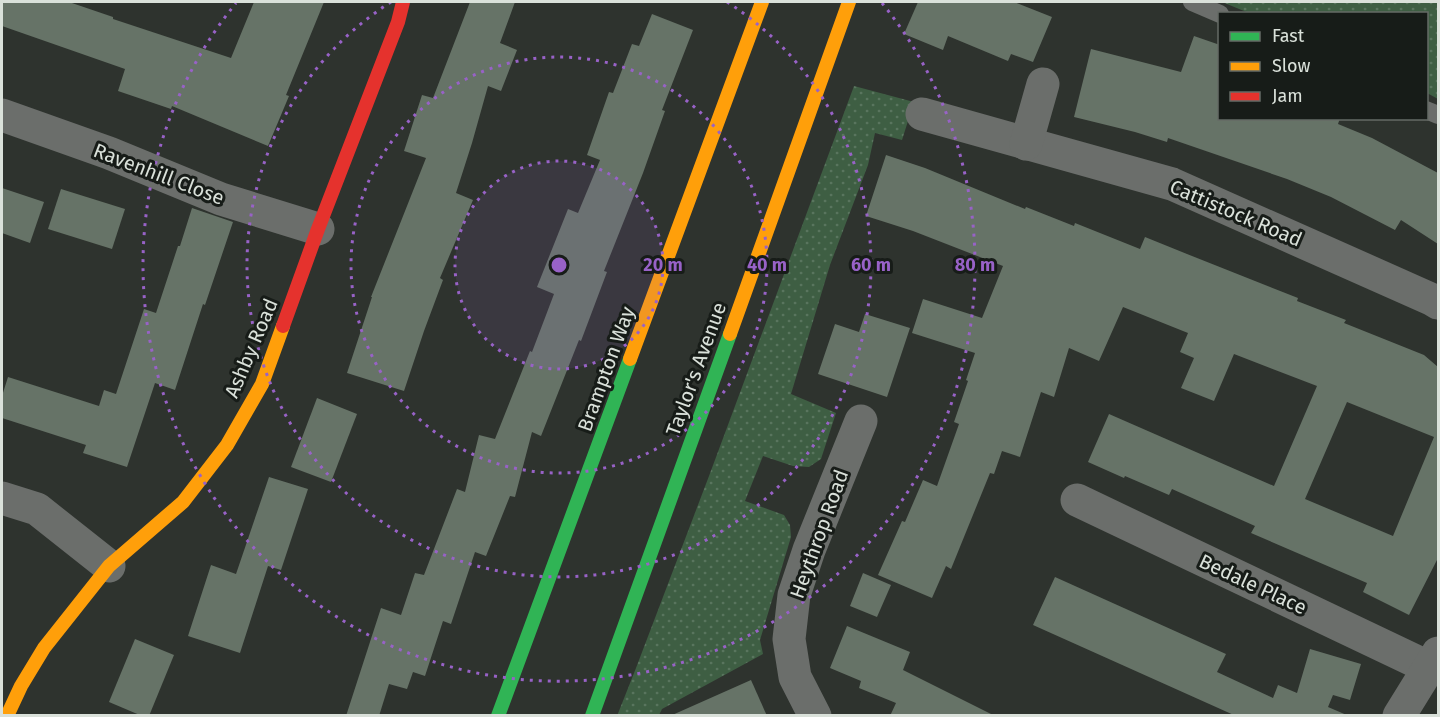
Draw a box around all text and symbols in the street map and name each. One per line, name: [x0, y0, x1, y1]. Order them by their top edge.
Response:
legend: [1218, 12, 1428, 120]
text: Fast: [1272, 25, 1305, 47]
text: Slow: [1272, 55, 1311, 77]
text: Jam: [1272, 85, 1303, 107]
street label: Ravenhill Close: [90, 138, 228, 210]
street label: Cattistock Road: [1166, 174, 1306, 252]
text: 20 m: [643, 254, 683, 276]
text: 40 m: [747, 254, 787, 276]
text: 60 m: [851, 254, 891, 276]
text: 80 m: [955, 254, 995, 276]
centre of rings: [549, 255, 569, 275]
street label: Ashby Road: [219, 295, 283, 401]
street label: Taylor's Avenue: [661, 299, 731, 439]
street label: Brampton Way: [572, 303, 640, 435]
street label: Heythrop Road: [785, 466, 853, 602]
street label: Bedale Place: [1195, 549, 1311, 619]

